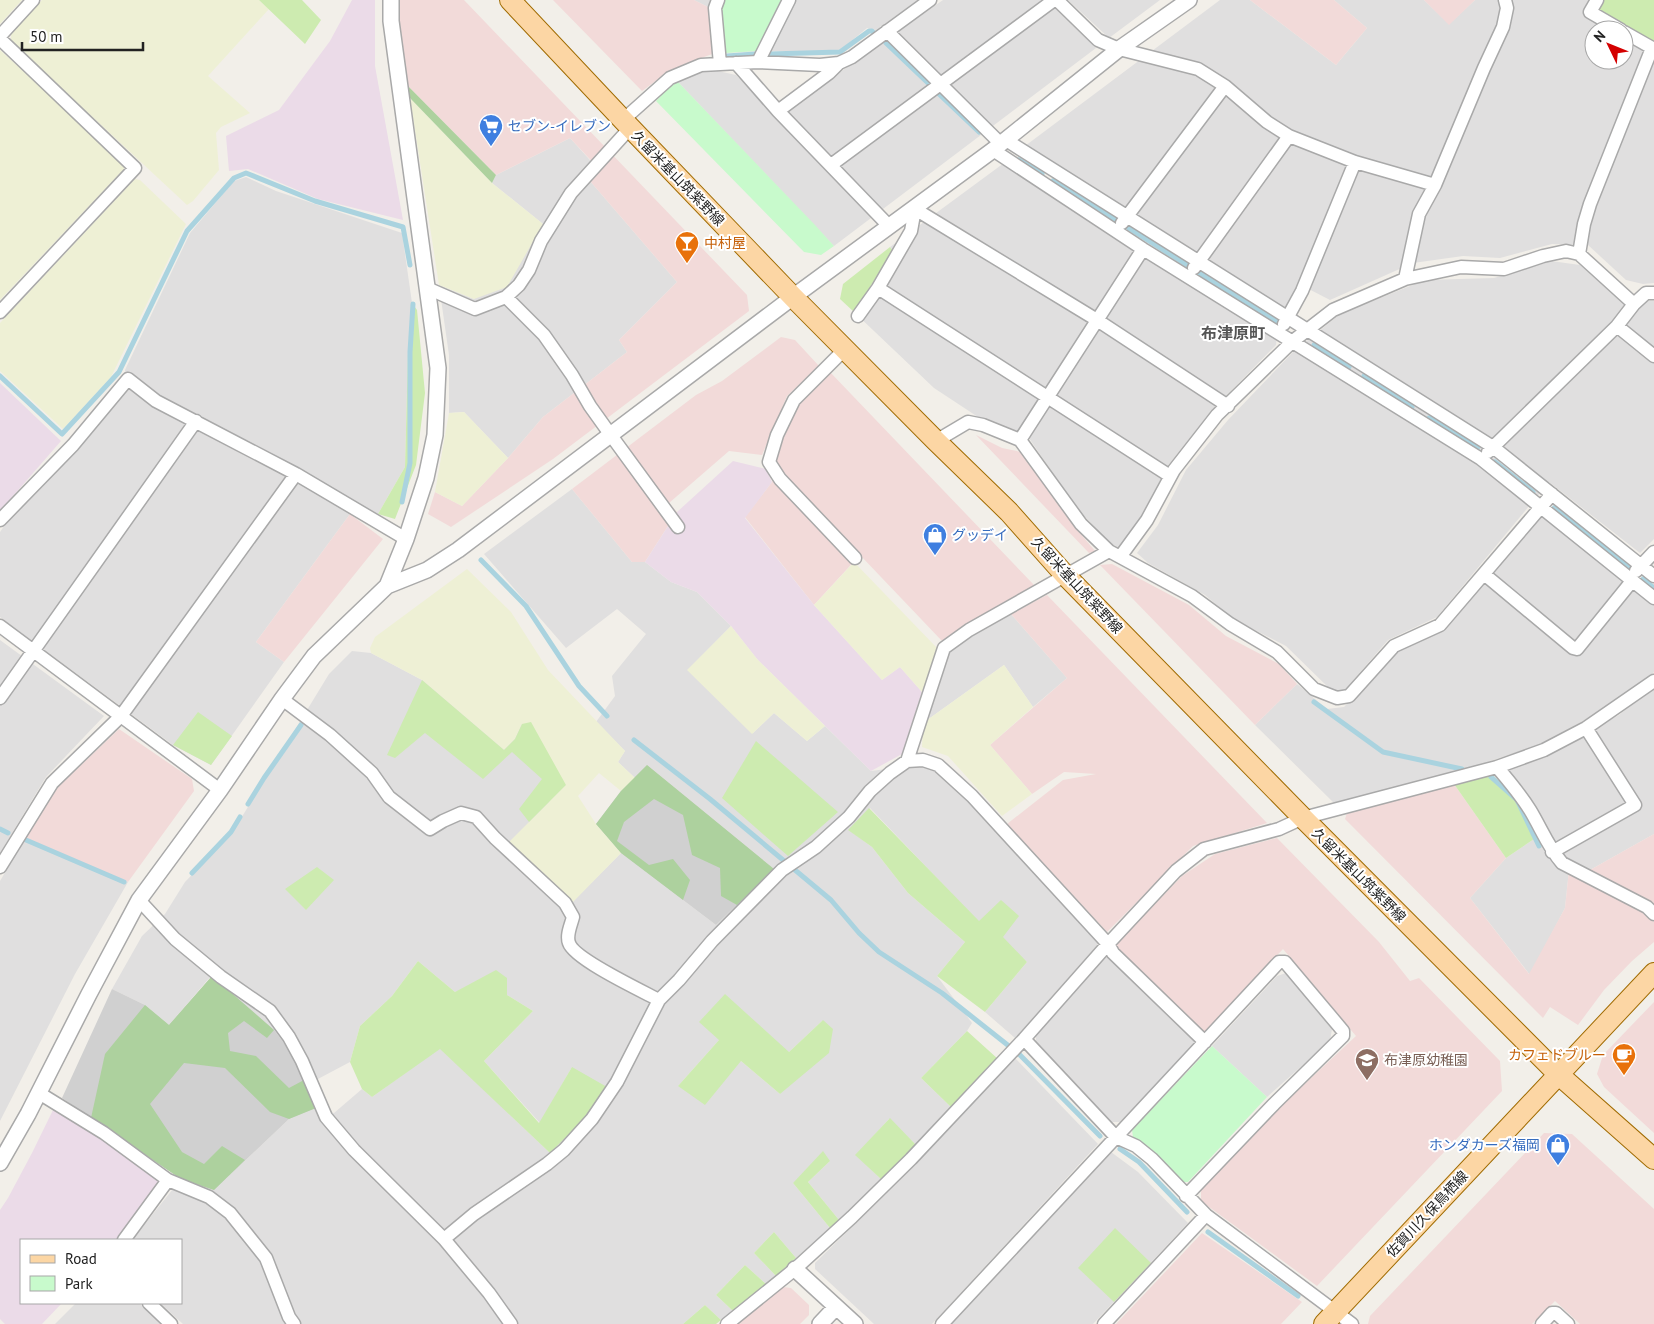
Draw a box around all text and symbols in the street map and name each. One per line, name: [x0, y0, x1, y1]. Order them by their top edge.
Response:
scale bar: [22, 20, 144, 52]
north arrow: [1584, 20, 1634, 70]
text: 50 m: [30, 27, 63, 46]
text: N: [1590, 27, 1609, 46]
supermarket icon: セブン-イレブン: [478, 113, 504, 147]
place label: セブン-イレブン: [508, 117, 611, 135]
street label: 久留米基山筑紫野線: [628, 126, 728, 230]
bar icon: 中村屋: [674, 230, 700, 264]
place label: 中村屋: [704, 234, 746, 252]
district label: 布津原町: [1201, 323, 1265, 343]
shop icon: グッデイ: [922, 522, 948, 556]
place label: グッデイ: [952, 526, 1008, 544]
street label: 久留米基山筑紫野線: [1027, 533, 1127, 637]
street label: 久留米基山筑紫野線: [1308, 824, 1410, 926]
cafe icon: カフェドブルー: [1611, 1042, 1637, 1076]
place label: カフェドブルー: [1508, 1046, 1606, 1064]
school or university icon: 布津原幼稚園: [1354, 1047, 1380, 1081]
place label: 布津原幼稚園: [1384, 1051, 1468, 1069]
shop icon: ホンダカーズ福岡: [1545, 1132, 1571, 1166]
place label: ホンダカーズ福岡: [1429, 1136, 1540, 1154]
street label: 佐賀川久保鳥栖線: [1382, 1167, 1472, 1261]
legend: [20, 1239, 182, 1304]
text: Road: [65, 1249, 97, 1268]
text: Park: [65, 1274, 93, 1293]

